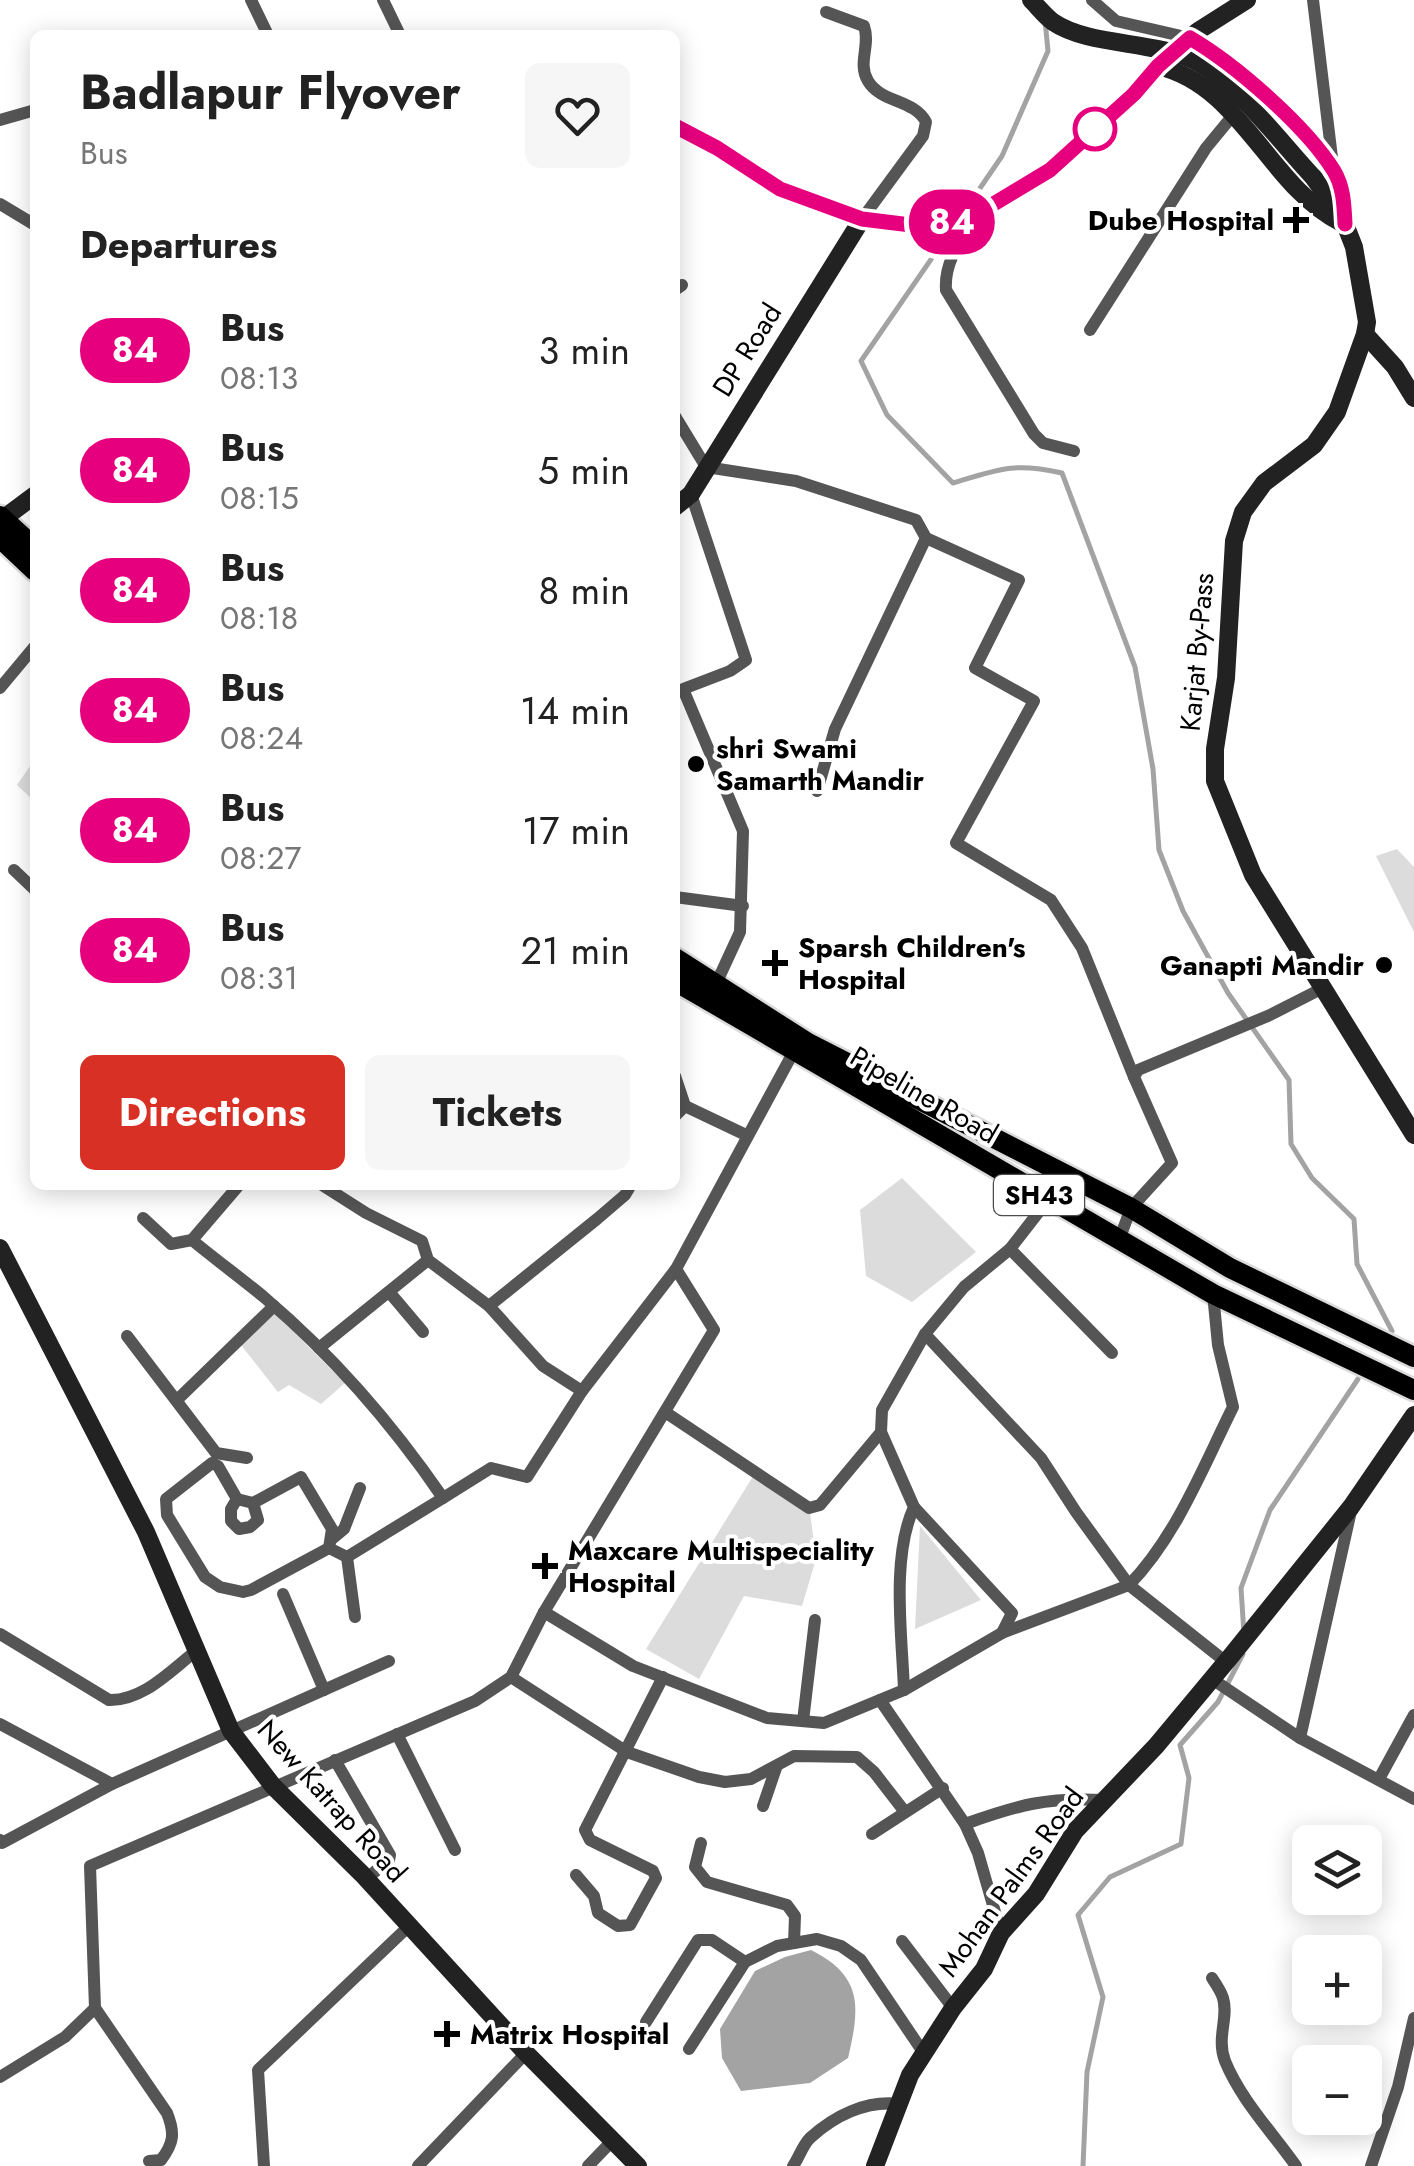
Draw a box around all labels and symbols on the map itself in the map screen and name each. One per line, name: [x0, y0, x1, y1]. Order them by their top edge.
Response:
unlabelled marker: [1074, 108, 1116, 150]
line badge: 84: [907, 190, 997, 254]
place label: Dube Hospital: [1088, 200, 1274, 241]
marker: Dube Hospital: [1283, 207, 1309, 233]
street label: DP Road: [702, 295, 792, 405]
street label: Karjat By-Pass: [1170, 571, 1224, 733]
place label: shri Swami Samarth Mandir: [716, 728, 925, 801]
marker: shri Swami Samarth Mandir: [685, 753, 707, 775]
place label: Sparsh Children's Hospital: [798, 927, 1026, 1000]
place label: Ganapti Mandir: [1160, 945, 1364, 986]
marker: Sparsh Children's Hospital: [762, 950, 788, 976]
marker: Ganapti Mandir: [1373, 954, 1395, 976]
street label: Pipeline Road: [842, 1036, 1006, 1154]
road number: SH43: [994, 1175, 1084, 1215]
place label: Maxcare Multispeciality Hospital: [568, 1530, 874, 1603]
marker: Maxcare Multispeciality Hospital: [532, 1553, 558, 1579]
street label: New Katrap Road: [248, 1710, 416, 1892]
street label: Mohan Palms Road: [928, 1779, 1094, 1985]
place label: Matrix Hospital: [470, 2014, 669, 2055]
marker: Matrix Hospital: [434, 2021, 460, 2047]

